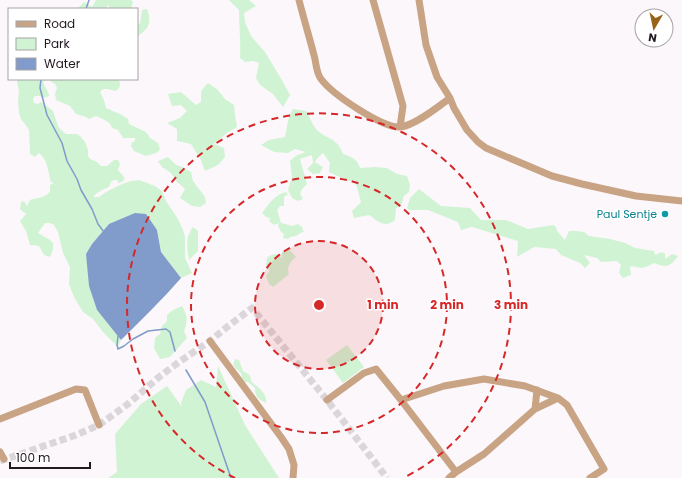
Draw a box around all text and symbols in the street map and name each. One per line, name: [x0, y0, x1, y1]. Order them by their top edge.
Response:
legend: [8, 8, 138, 80]
north arrow: [634, 8, 674, 48]
text: Road: [44, 15, 75, 32]
text: N: [647, 29, 658, 46]
text: Park: [44, 35, 71, 52]
text: Water: [44, 55, 81, 72]
place label: Paul Sentje: [597, 206, 657, 222]
marker: Paul Sentje: [660, 209, 670, 219]
text: 1 min: [367, 296, 399, 313]
text: 2 min: [430, 296, 464, 313]
text: 3 min: [494, 296, 528, 313]
centre of rings: [312, 298, 326, 312]
scale bar: [10, 444, 90, 470]
text: 100 m: [16, 449, 50, 466]

